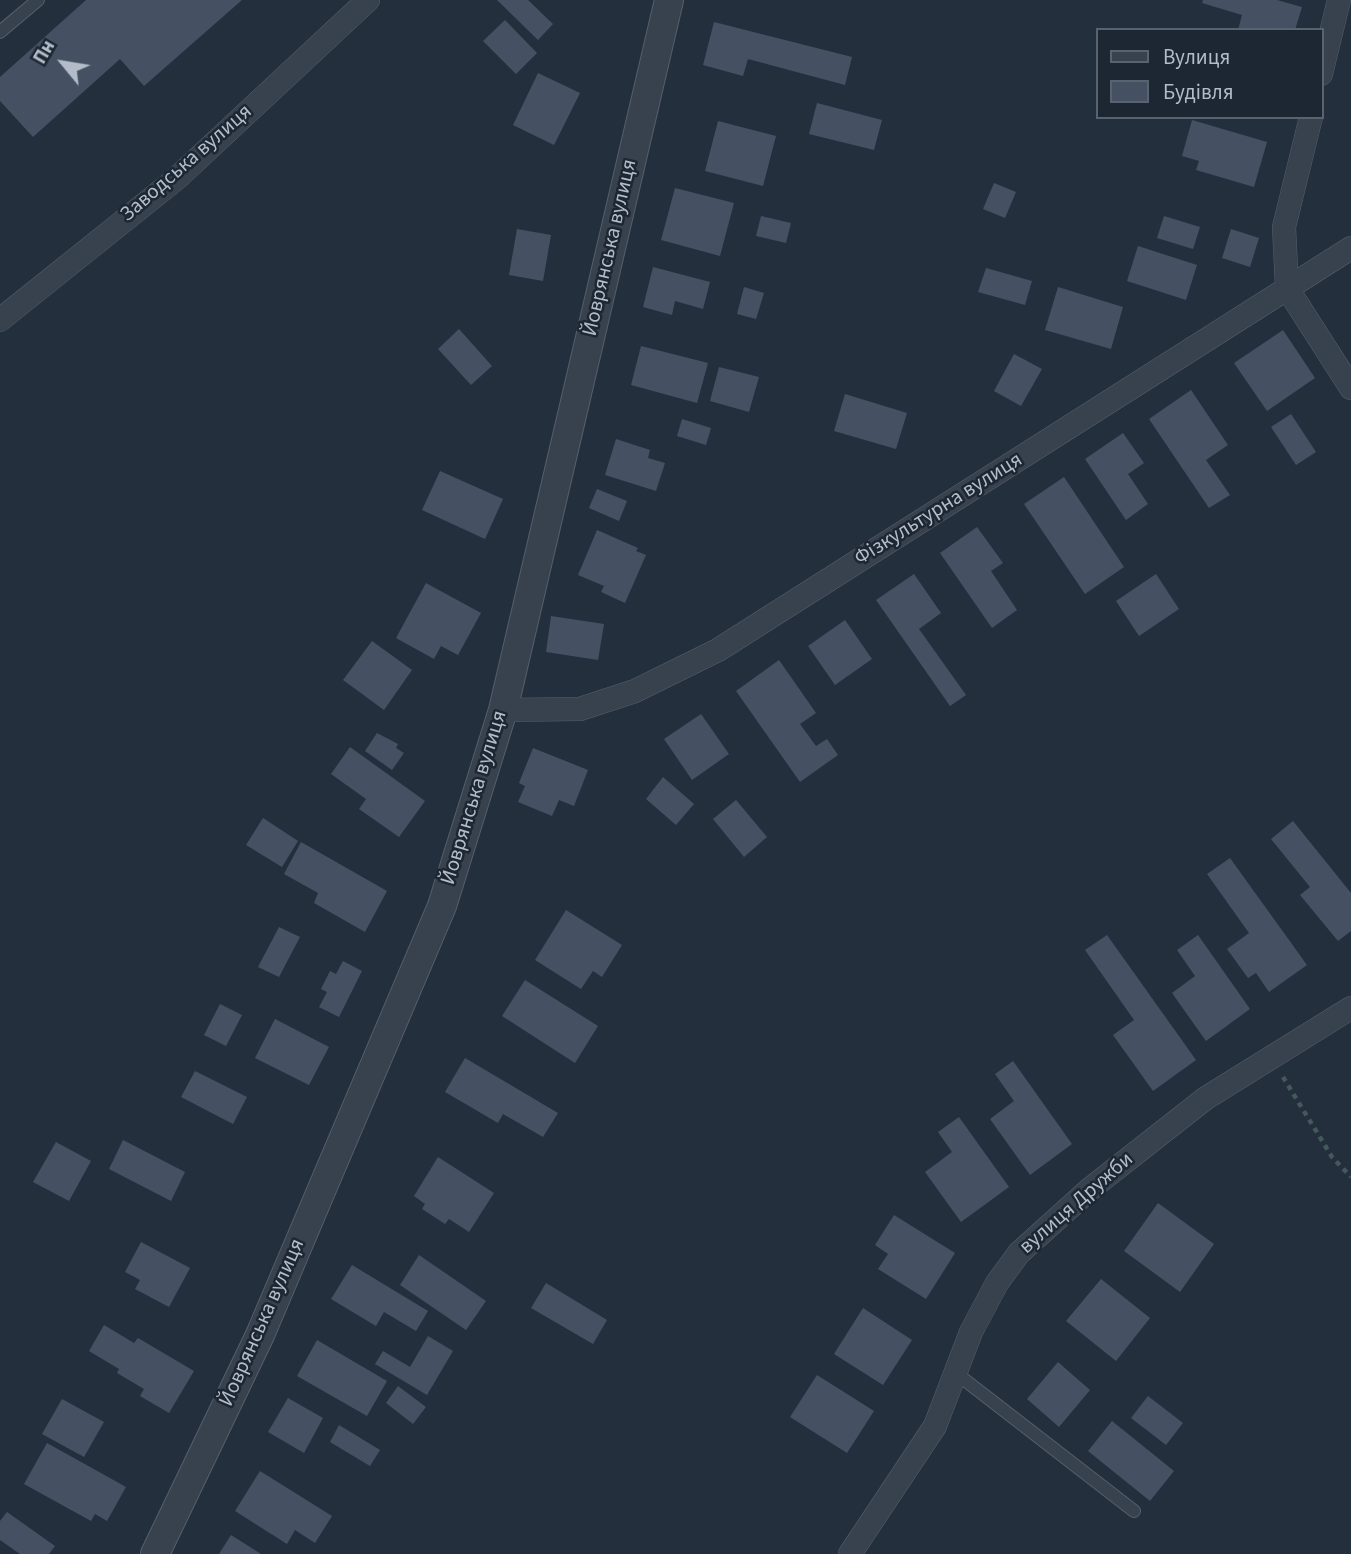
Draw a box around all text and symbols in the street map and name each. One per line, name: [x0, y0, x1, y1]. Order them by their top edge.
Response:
north arrow: [28, 28, 98, 98]
legend: [1096, 28, 1323, 119]
text: Пн: [27, 35, 62, 69]
text: Вулиця: [1163, 42, 1230, 72]
text: Будівля: [1163, 77, 1234, 107]
street label: Заводська вулиця: [116, 100, 258, 228]
street label: Йоврянська вулиця: [578, 157, 644, 339]
street label: Фізкультурна вулиця: [850, 448, 1028, 572]
street label: Йоврянська вулиця: [437, 708, 513, 888]
street label: вулиця Дружби: [1015, 1148, 1139, 1260]
street label: Йоврянська вулиця: [215, 1235, 311, 1411]

